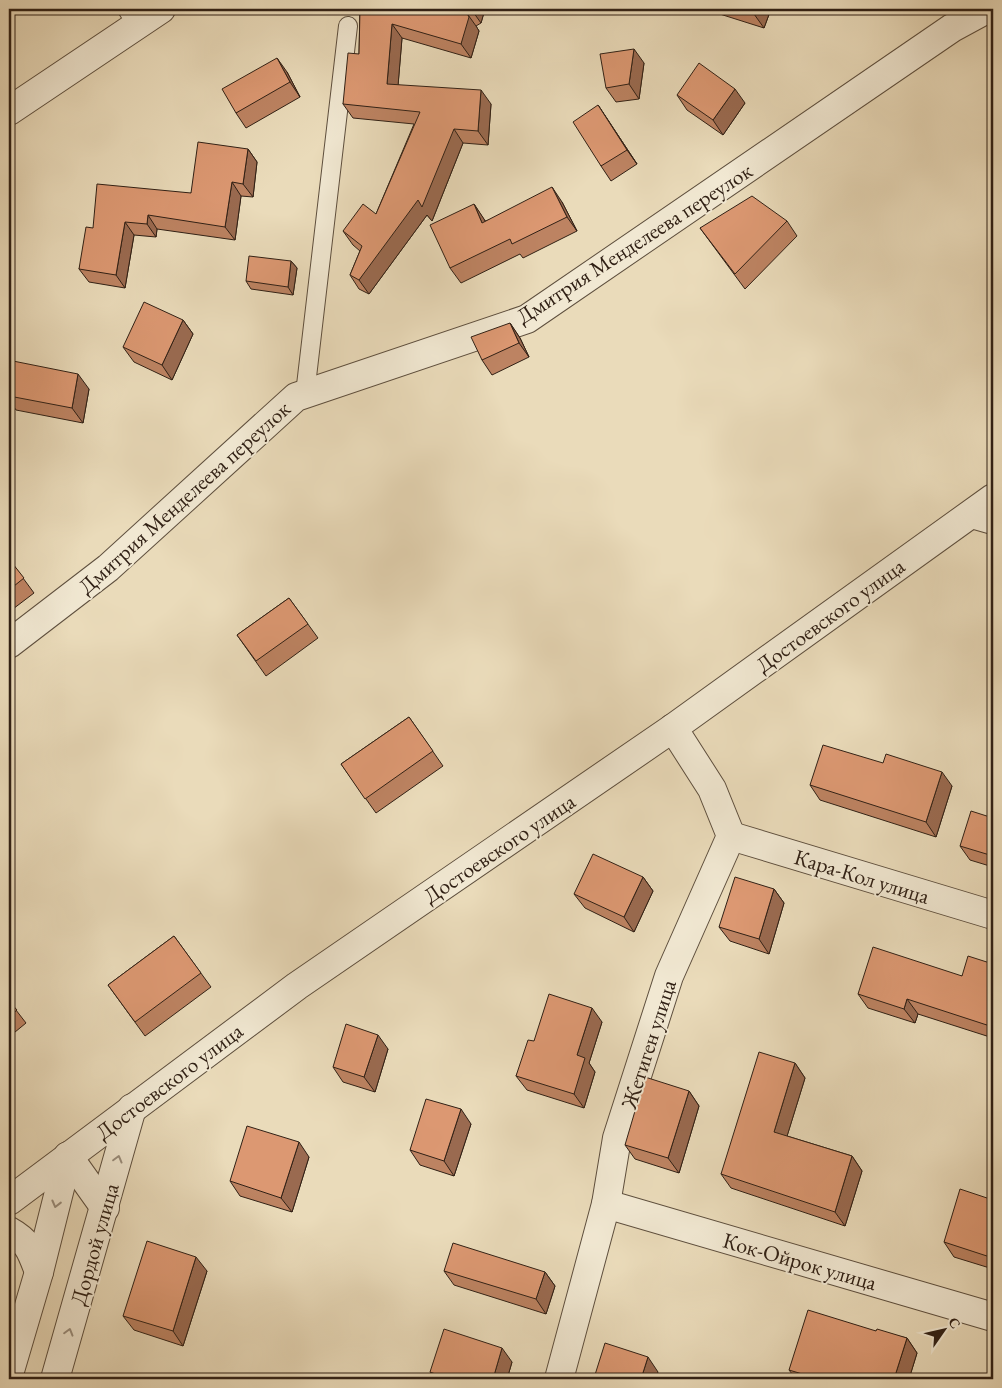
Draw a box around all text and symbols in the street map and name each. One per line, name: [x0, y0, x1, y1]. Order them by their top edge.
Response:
street label: Дмитрия Менделеева переулок: [511, 156, 758, 331]
street label: Дмитрия Менделеева переулок: [72, 394, 297, 600]
street label: Достоевского улица: [750, 551, 911, 679]
street label: Достоевского улица: [418, 787, 581, 910]
street label: Кара-Кол улица: [791, 842, 933, 911]
street label: Жетиген улица: [614, 976, 683, 1113]
street label: Достоевского улица: [90, 1016, 249, 1146]
one-way arrow: [113, 1156, 123, 1164]
street label: Дордой улица: [63, 1180, 126, 1308]
one-way arrow: [51, 1199, 62, 1208]
street label: Кок-Ойрок улица: [720, 1226, 880, 1297]
north arrow: [920, 1306, 970, 1356]
text: С: [945, 1314, 965, 1332]
one-way arrow: [64, 1329, 74, 1337]

